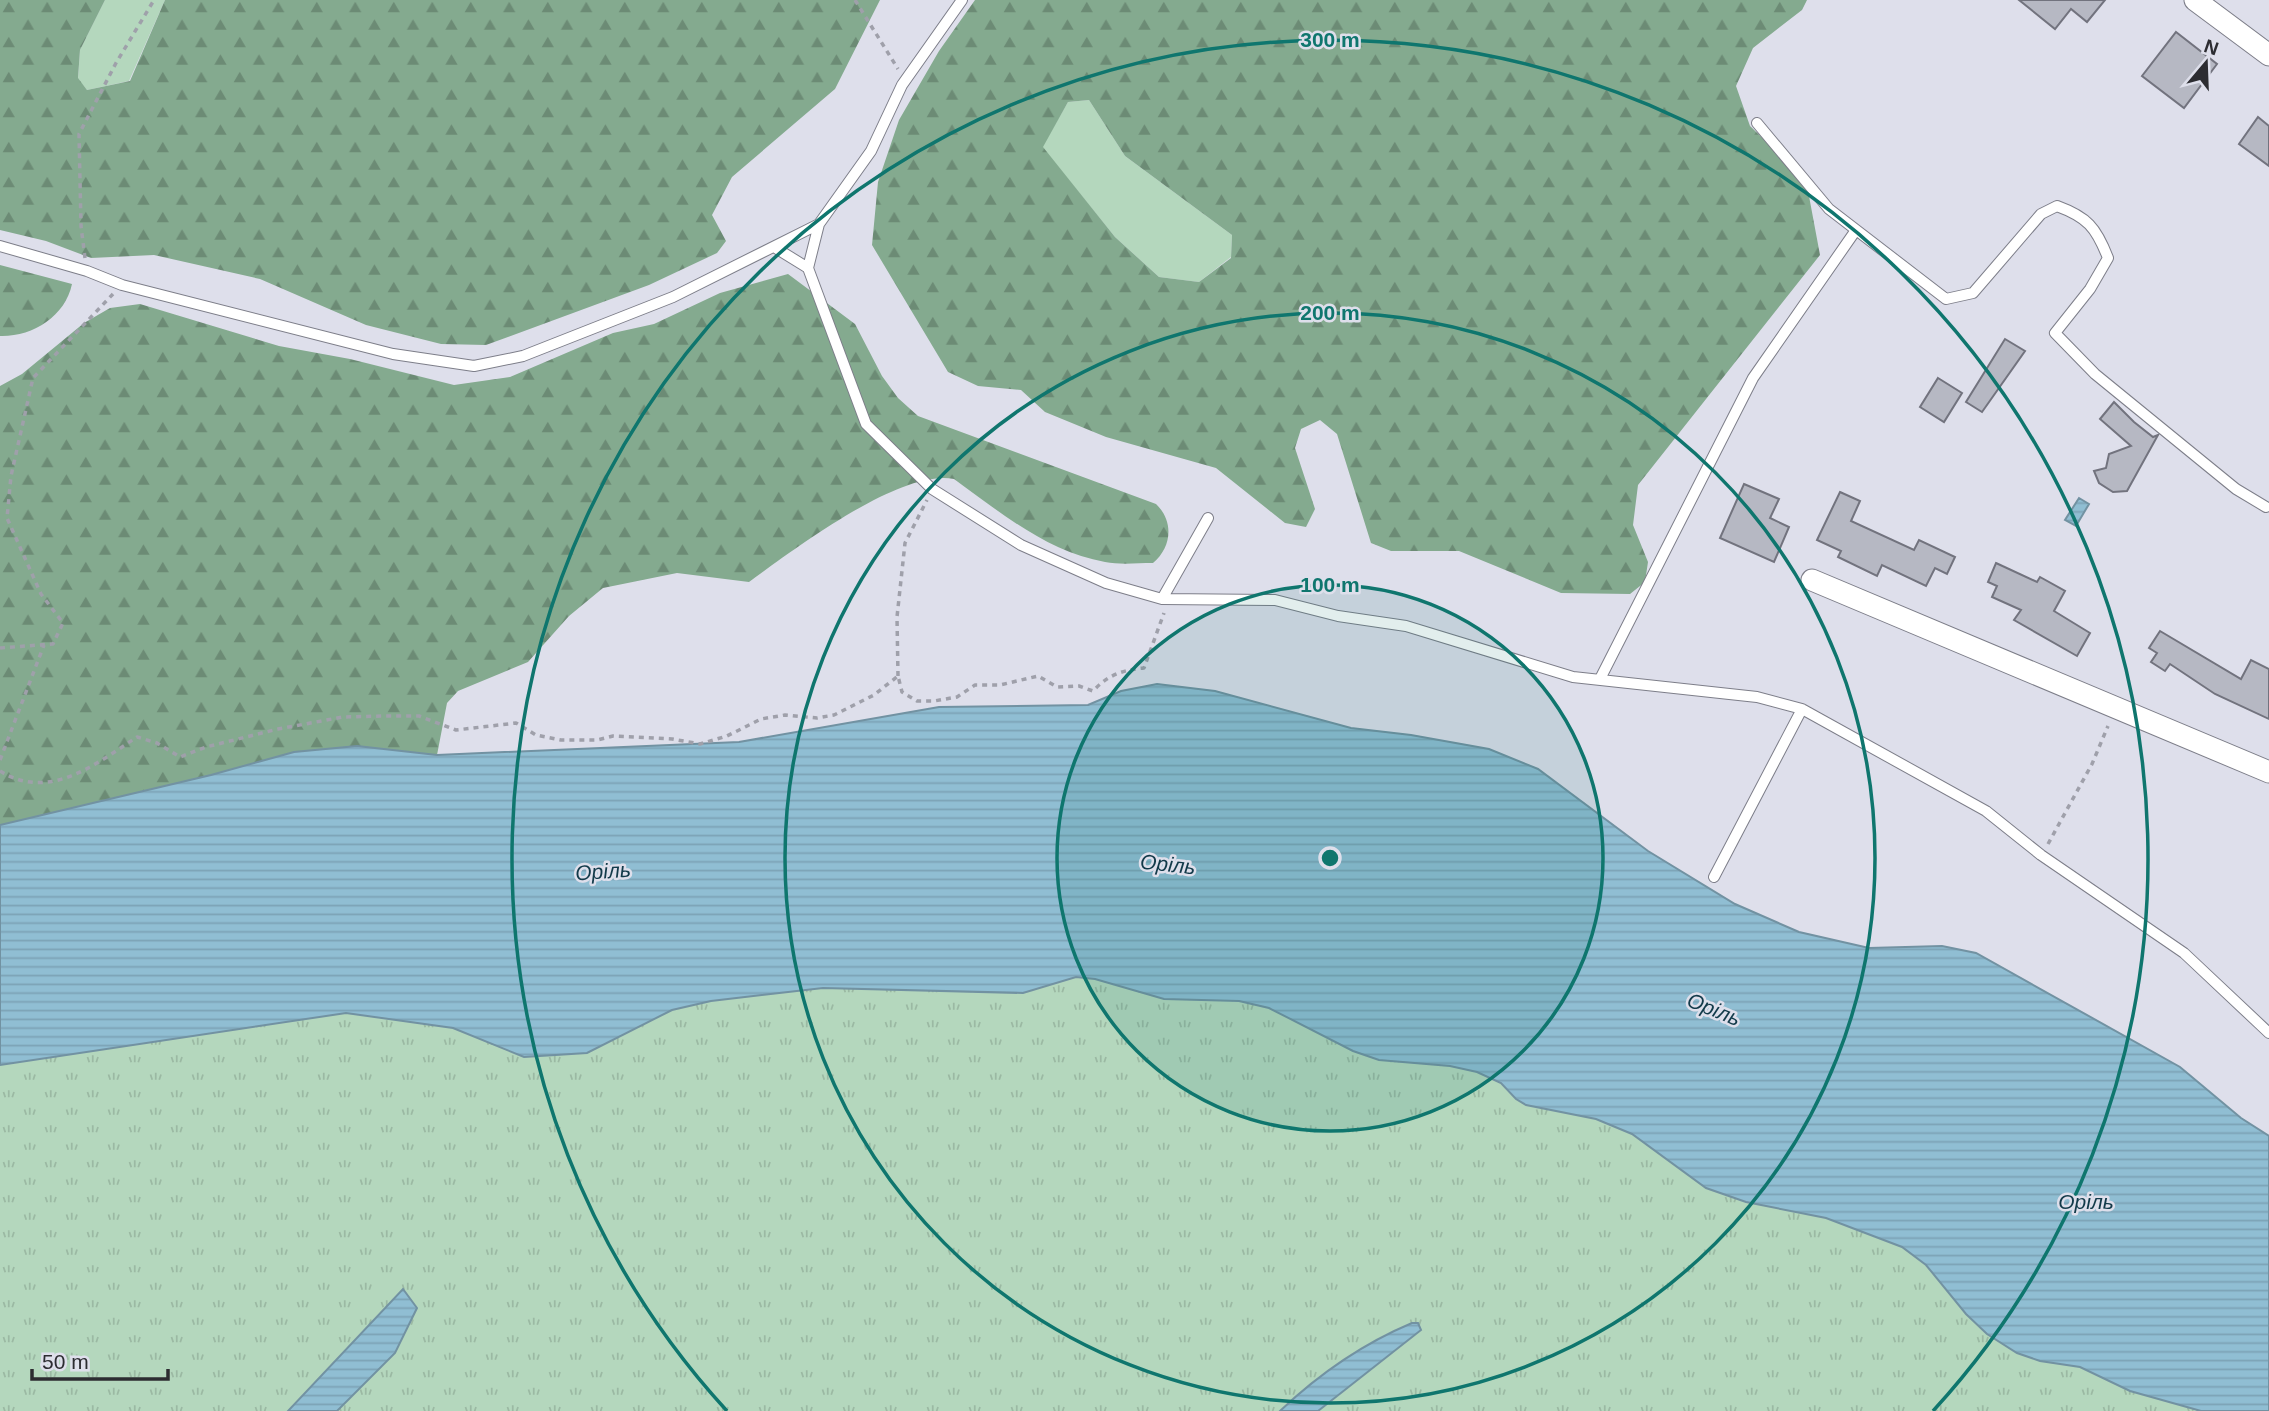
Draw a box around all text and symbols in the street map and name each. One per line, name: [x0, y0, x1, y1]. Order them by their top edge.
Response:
text: 300 m: [1300, 28, 1360, 51]
north arrow: [2171, 28, 2241, 98]
text: N: [2201, 35, 2221, 60]
text: 200 m: [1300, 301, 1360, 324]
text: 100 m: [1300, 573, 1360, 596]
centre of rings: [1318, 846, 1342, 870]
water label: Оріль: [1139, 850, 1197, 878]
water label: Оріль: [574, 858, 632, 884]
water label: Оріль: [1684, 988, 1744, 1030]
water label: Орiль: [2058, 1190, 2114, 1213]
scale bar: [32, 1338, 168, 1382]
text: 50 m: [42, 1350, 89, 1373]

